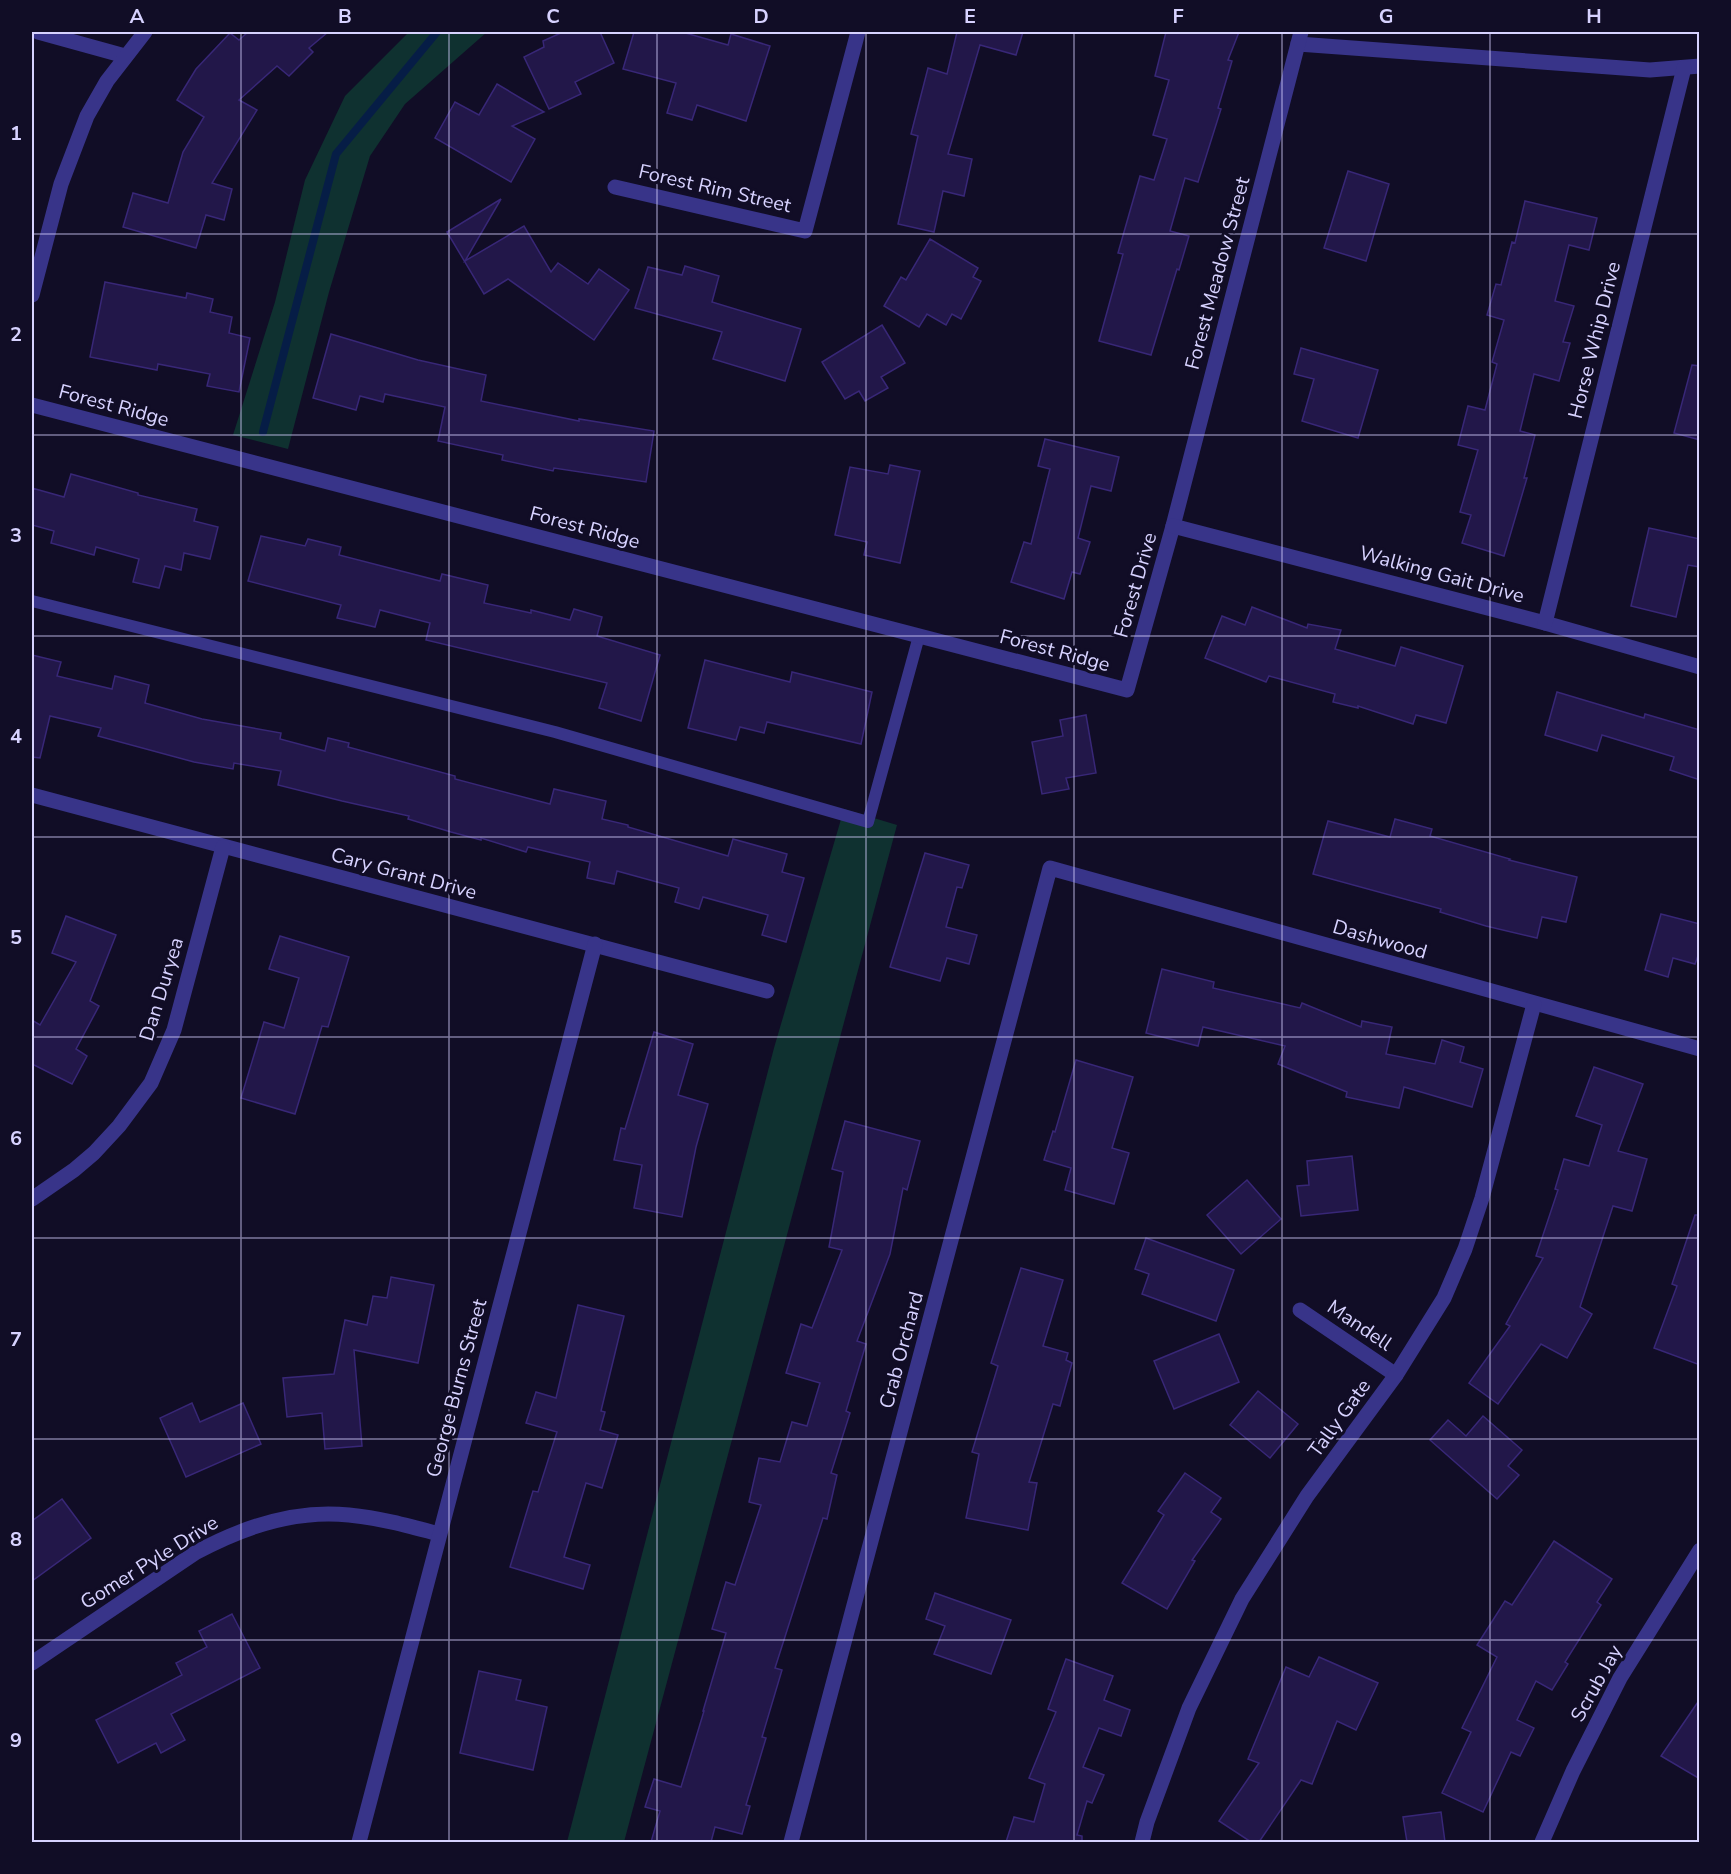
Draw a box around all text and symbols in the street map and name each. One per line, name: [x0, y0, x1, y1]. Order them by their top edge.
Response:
text: A: [130, 3, 145, 30]
text: B: [338, 3, 352, 30]
text: C: [546, 3, 560, 30]
text: D: [753, 3, 769, 30]
text: E: [964, 3, 976, 30]
text: F: [1172, 3, 1184, 30]
text: G: [1379, 3, 1393, 30]
text: H: [1586, 3, 1602, 30]
text: 1: [10, 120, 22, 147]
street label: Forest Rim Street: [636, 158, 795, 219]
street label: Forest Meadow Street: [1179, 173, 1256, 373]
street label: Horse Whip Drive: [1562, 259, 1627, 422]
text: 2: [10, 321, 22, 348]
street label: Forest Ridge: [56, 378, 172, 433]
street label: Forest Ridge: [527, 500, 643, 555]
text: 3: [10, 522, 22, 549]
street label: Forest Drive: [1108, 529, 1163, 641]
street label: Walking Gait Drive: [1356, 539, 1527, 609]
street label: Forest Ridge: [997, 623, 1113, 678]
text: 4: [10, 723, 22, 750]
street label: Cary Grant Drive: [328, 841, 480, 906]
street label: Dashwood: [1330, 913, 1430, 966]
text: 5: [10, 924, 22, 951]
street label: Dan Duryea: [133, 934, 190, 1044]
text: 6: [10, 1125, 22, 1152]
street label: Crab Orchard: [873, 1289, 930, 1412]
street label: Mandell: [1322, 1294, 1398, 1357]
street label: George Burns Street: [420, 1295, 494, 1480]
text: 7: [10, 1326, 22, 1353]
street label: Tally Gate: [1302, 1374, 1377, 1463]
street label: Gomer Pyle Drive: [75, 1509, 223, 1616]
text: 8: [10, 1526, 22, 1553]
street label: Scrub Jay: [1564, 1639, 1629, 1727]
text: 9: [10, 1727, 22, 1754]

